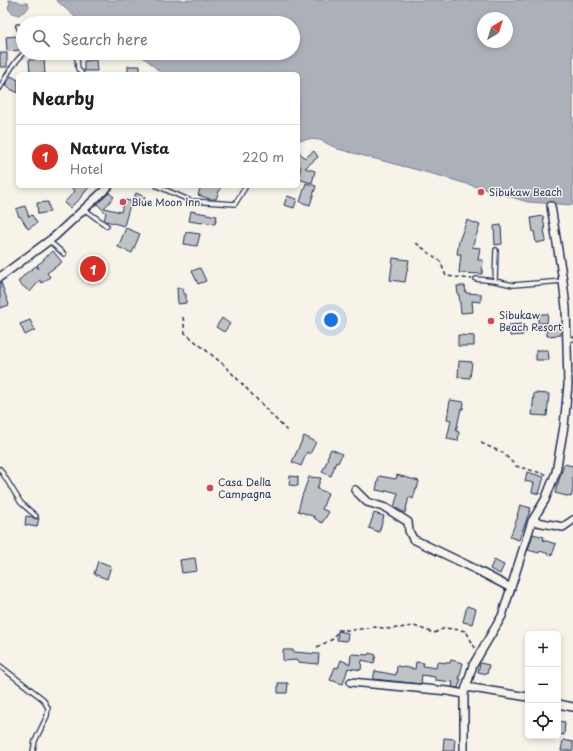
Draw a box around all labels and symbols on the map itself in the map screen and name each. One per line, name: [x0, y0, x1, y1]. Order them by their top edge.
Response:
north arrow: [477, 12, 513, 48]
place label: Sibukaw Beach: [489, 184, 562, 199]
marker: Sibukaw Beach: [476, 187, 486, 197]
place label: Blue Moon Inn: [131, 194, 200, 209]
marker: Blue Moon Inn: [118, 197, 128, 207]
pin: 1: [80, 254, 106, 284]
place label: Sibukaw Beach Resort: [499, 307, 562, 334]
your location: [321, 310, 341, 330]
marker: Sibukaw Beach Resort: [486, 316, 496, 326]
place label: Casa Della Campagna: [218, 474, 272, 501]
marker: Casa Della Campagna: [205, 483, 215, 493]

